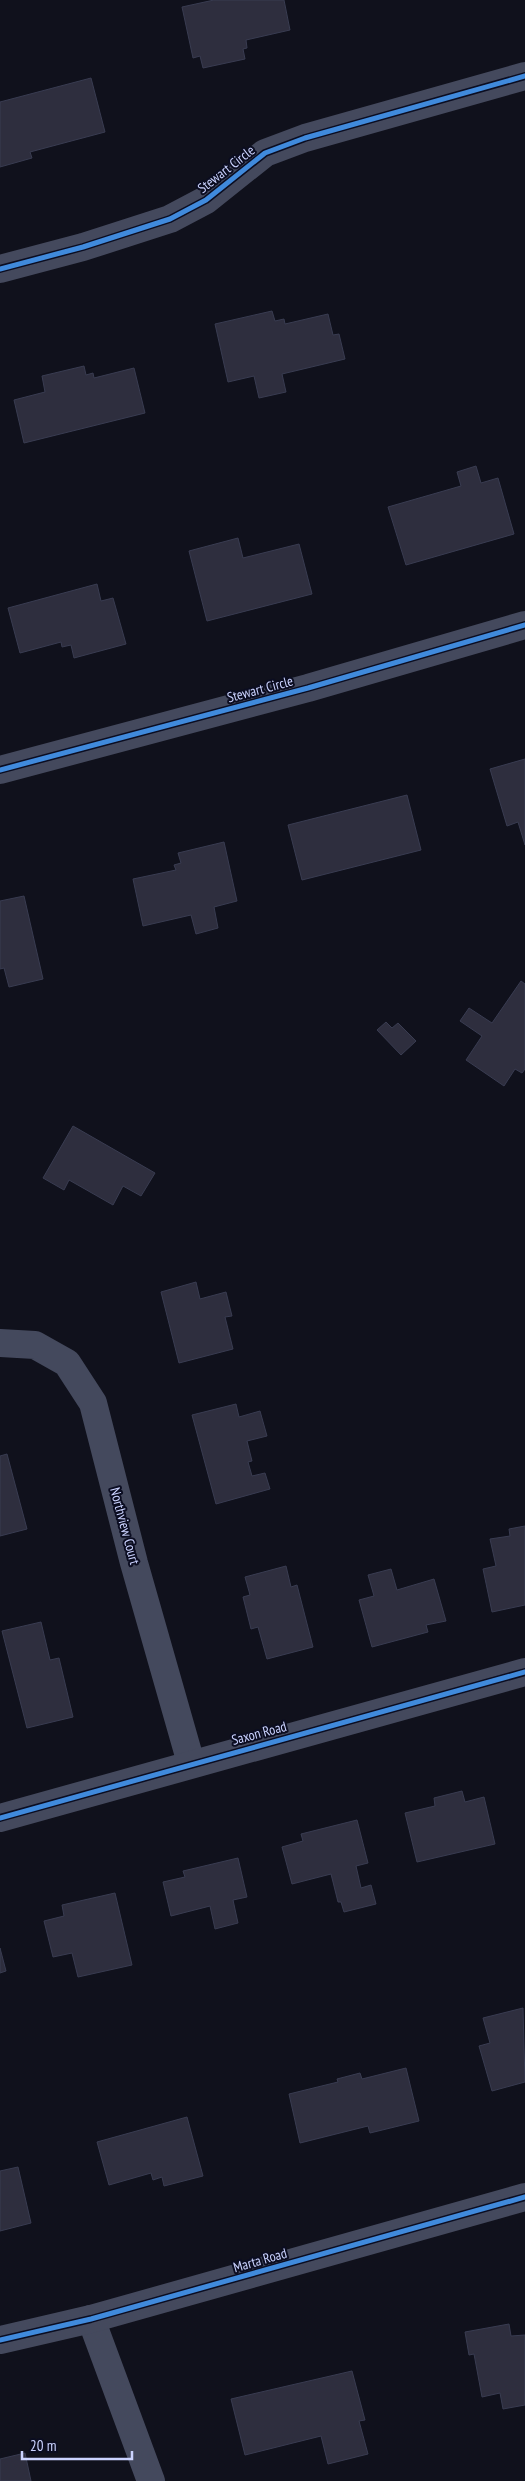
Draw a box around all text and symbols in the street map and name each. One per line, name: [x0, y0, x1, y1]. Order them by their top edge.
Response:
street label: Stewart Circle: [194, 141, 258, 197]
street label: Stewart Circle: [225, 672, 295, 706]
street label: Northview Court: [106, 1486, 144, 1567]
street label: Saxon Road: [230, 1717, 288, 1749]
street label: Marta Road: [231, 2244, 289, 2276]
scale bar: [22, 2428, 132, 2460]
text: 20 m: [30, 2436, 56, 2455]

